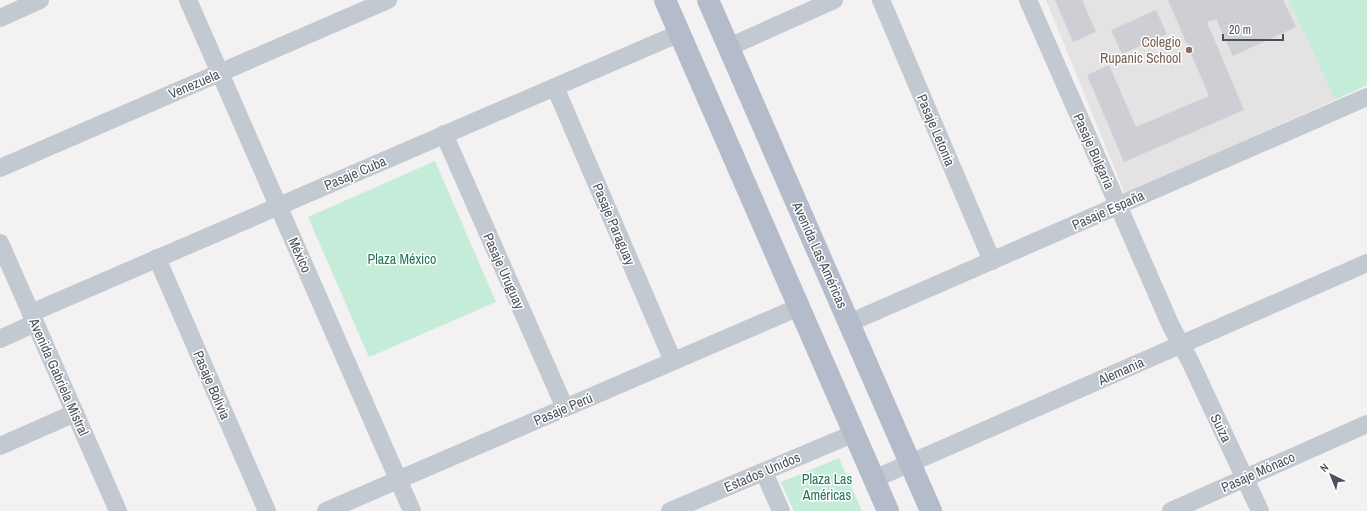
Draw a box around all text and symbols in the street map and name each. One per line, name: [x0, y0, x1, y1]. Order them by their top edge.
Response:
scale bar: [1223, 16, 1283, 42]
text: 20 m: [1229, 22, 1251, 38]
place label: Colegio Rupanic School: [1100, 33, 1181, 67]
marker: Colegio Rupanic School: [1184, 45, 1194, 55]
street label: Venezuela: [166, 65, 223, 103]
street label: Pasaje Letonia: [913, 91, 959, 169]
street label: Pasaje Bulgaria: [1069, 110, 1119, 192]
street label: Pasaje Cuba: [321, 152, 389, 194]
street label: Pasaje Paraguay: [589, 180, 639, 268]
street label: Pasaje España: [1069, 186, 1147, 234]
street label: Avenida Las Américas: [788, 198, 852, 311]
street label: Pasaje Uruguay: [479, 230, 529, 312]
street label: México: [284, 234, 316, 276]
park label: Plaza México: [368, 250, 436, 268]
street label: Avenida Gabriela Mistral: [25, 315, 93, 439]
street label: Pasaje Bolivia: [189, 348, 235, 423]
street label: Alemania: [1094, 353, 1147, 389]
street label: Pasaje Perú: [531, 388, 595, 430]
street label: Suiza: [1206, 411, 1236, 446]
street label: Estados Unidos: [721, 448, 803, 496]
street label: Pasaje Mónaco: [1218, 448, 1298, 496]
north arrow: [1311, 455, 1351, 495]
text: N: [1317, 460, 1331, 475]
park label: Plaza Las Américas: [802, 470, 852, 504]

